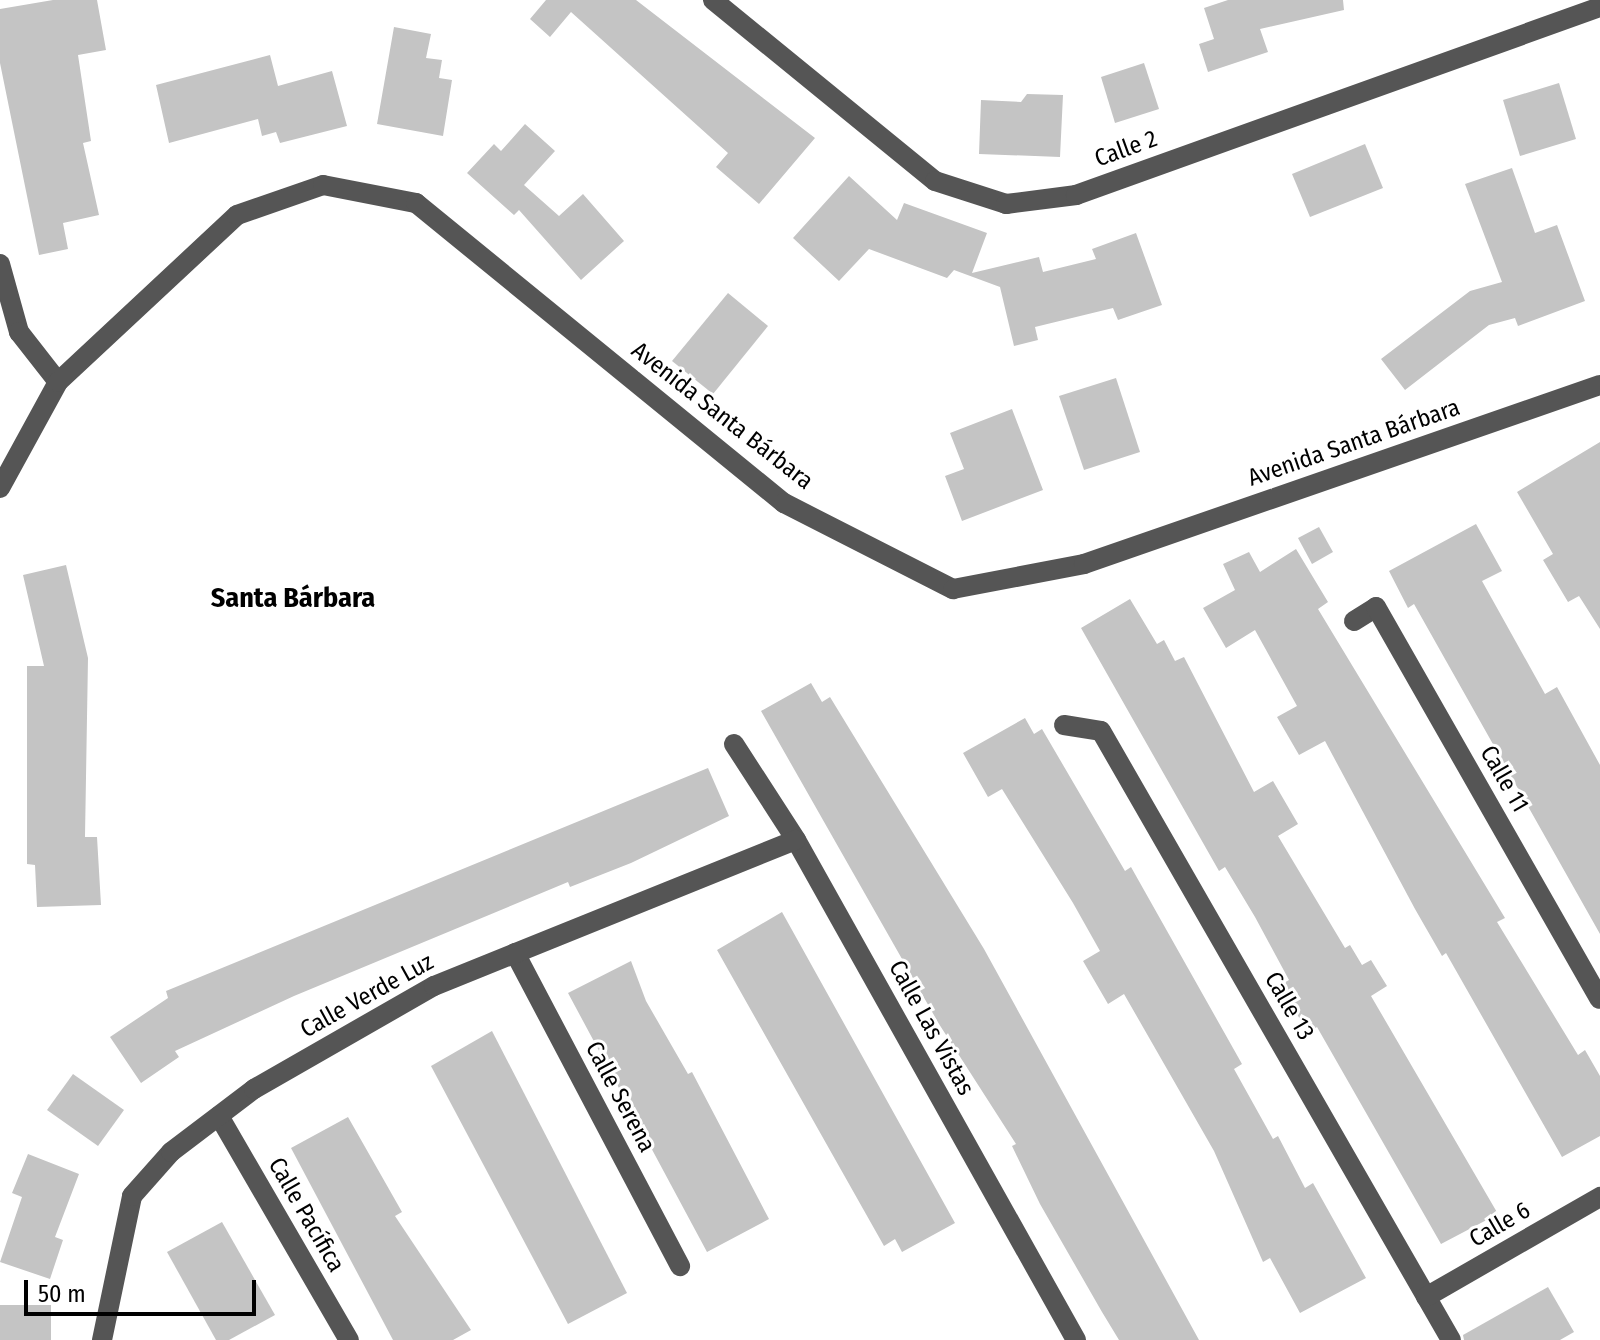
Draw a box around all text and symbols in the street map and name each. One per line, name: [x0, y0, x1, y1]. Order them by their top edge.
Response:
street label: Calle 2: [1091, 125, 1161, 173]
street label: Avenida Santa Bárbara: [626, 336, 818, 496]
street label: Avenida Santa Bárbara: [1244, 393, 1464, 493]
district label: Santa Bárbara: [211, 581, 375, 615]
street label: Calle 11: [1474, 741, 1534, 817]
street label: Calle Verde Luz: [296, 948, 438, 1044]
street label: Calle Las Vistas: [882, 956, 980, 1100]
street label: Calle 13: [1258, 967, 1320, 1045]
street label: Calle Serena: [579, 1037, 661, 1157]
street label: Calle Pacífica: [262, 1153, 350, 1277]
street label: Calle 6: [1464, 1196, 1536, 1254]
scale bar: [28, 1264, 260, 1314]
text: 50 m: [38, 1280, 86, 1308]

